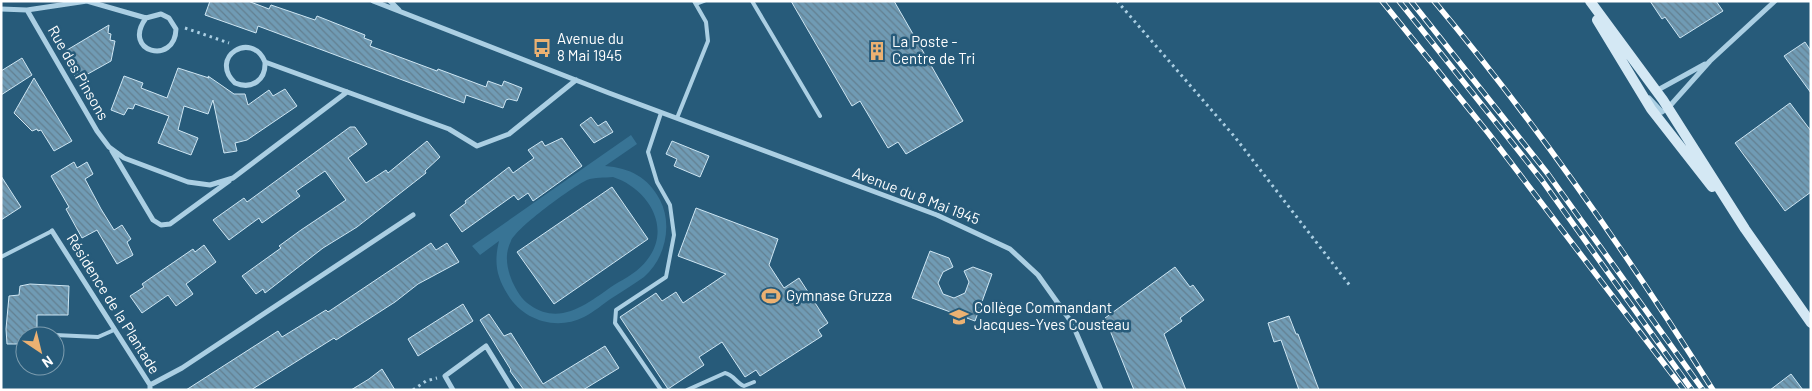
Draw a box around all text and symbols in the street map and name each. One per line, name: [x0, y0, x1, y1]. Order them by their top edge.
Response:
street label: Rue des Pinsons: [45, 22, 113, 123]
place label: Avenue du 8 Mai 1945: [557, 29, 624, 64]
place label: La Poste - Centre de Tri: [892, 32, 975, 67]
bus stop icon: Avenue du 8 Mai 1945: [531, 37, 553, 59]
building icon: La Poste - Centre de Tri: [866, 40, 888, 62]
street label: Avenue du 8 Mai 1945: [850, 162, 983, 228]
street label: Résidence de la Plantade: [63, 230, 164, 377]
sports icon: Gymnase Gruzza: [760, 285, 782, 307]
place label: Gymnase Gruzza: [786, 286, 892, 304]
place label: Collège Commandant Jacques-Yves Cousteau: [974, 298, 1130, 333]
school or university icon: Collège Commandant Jacques-Yves Cousteau: [948, 306, 970, 328]
north arrow: [15, 326, 65, 376]
text: N: [39, 352, 56, 372]

